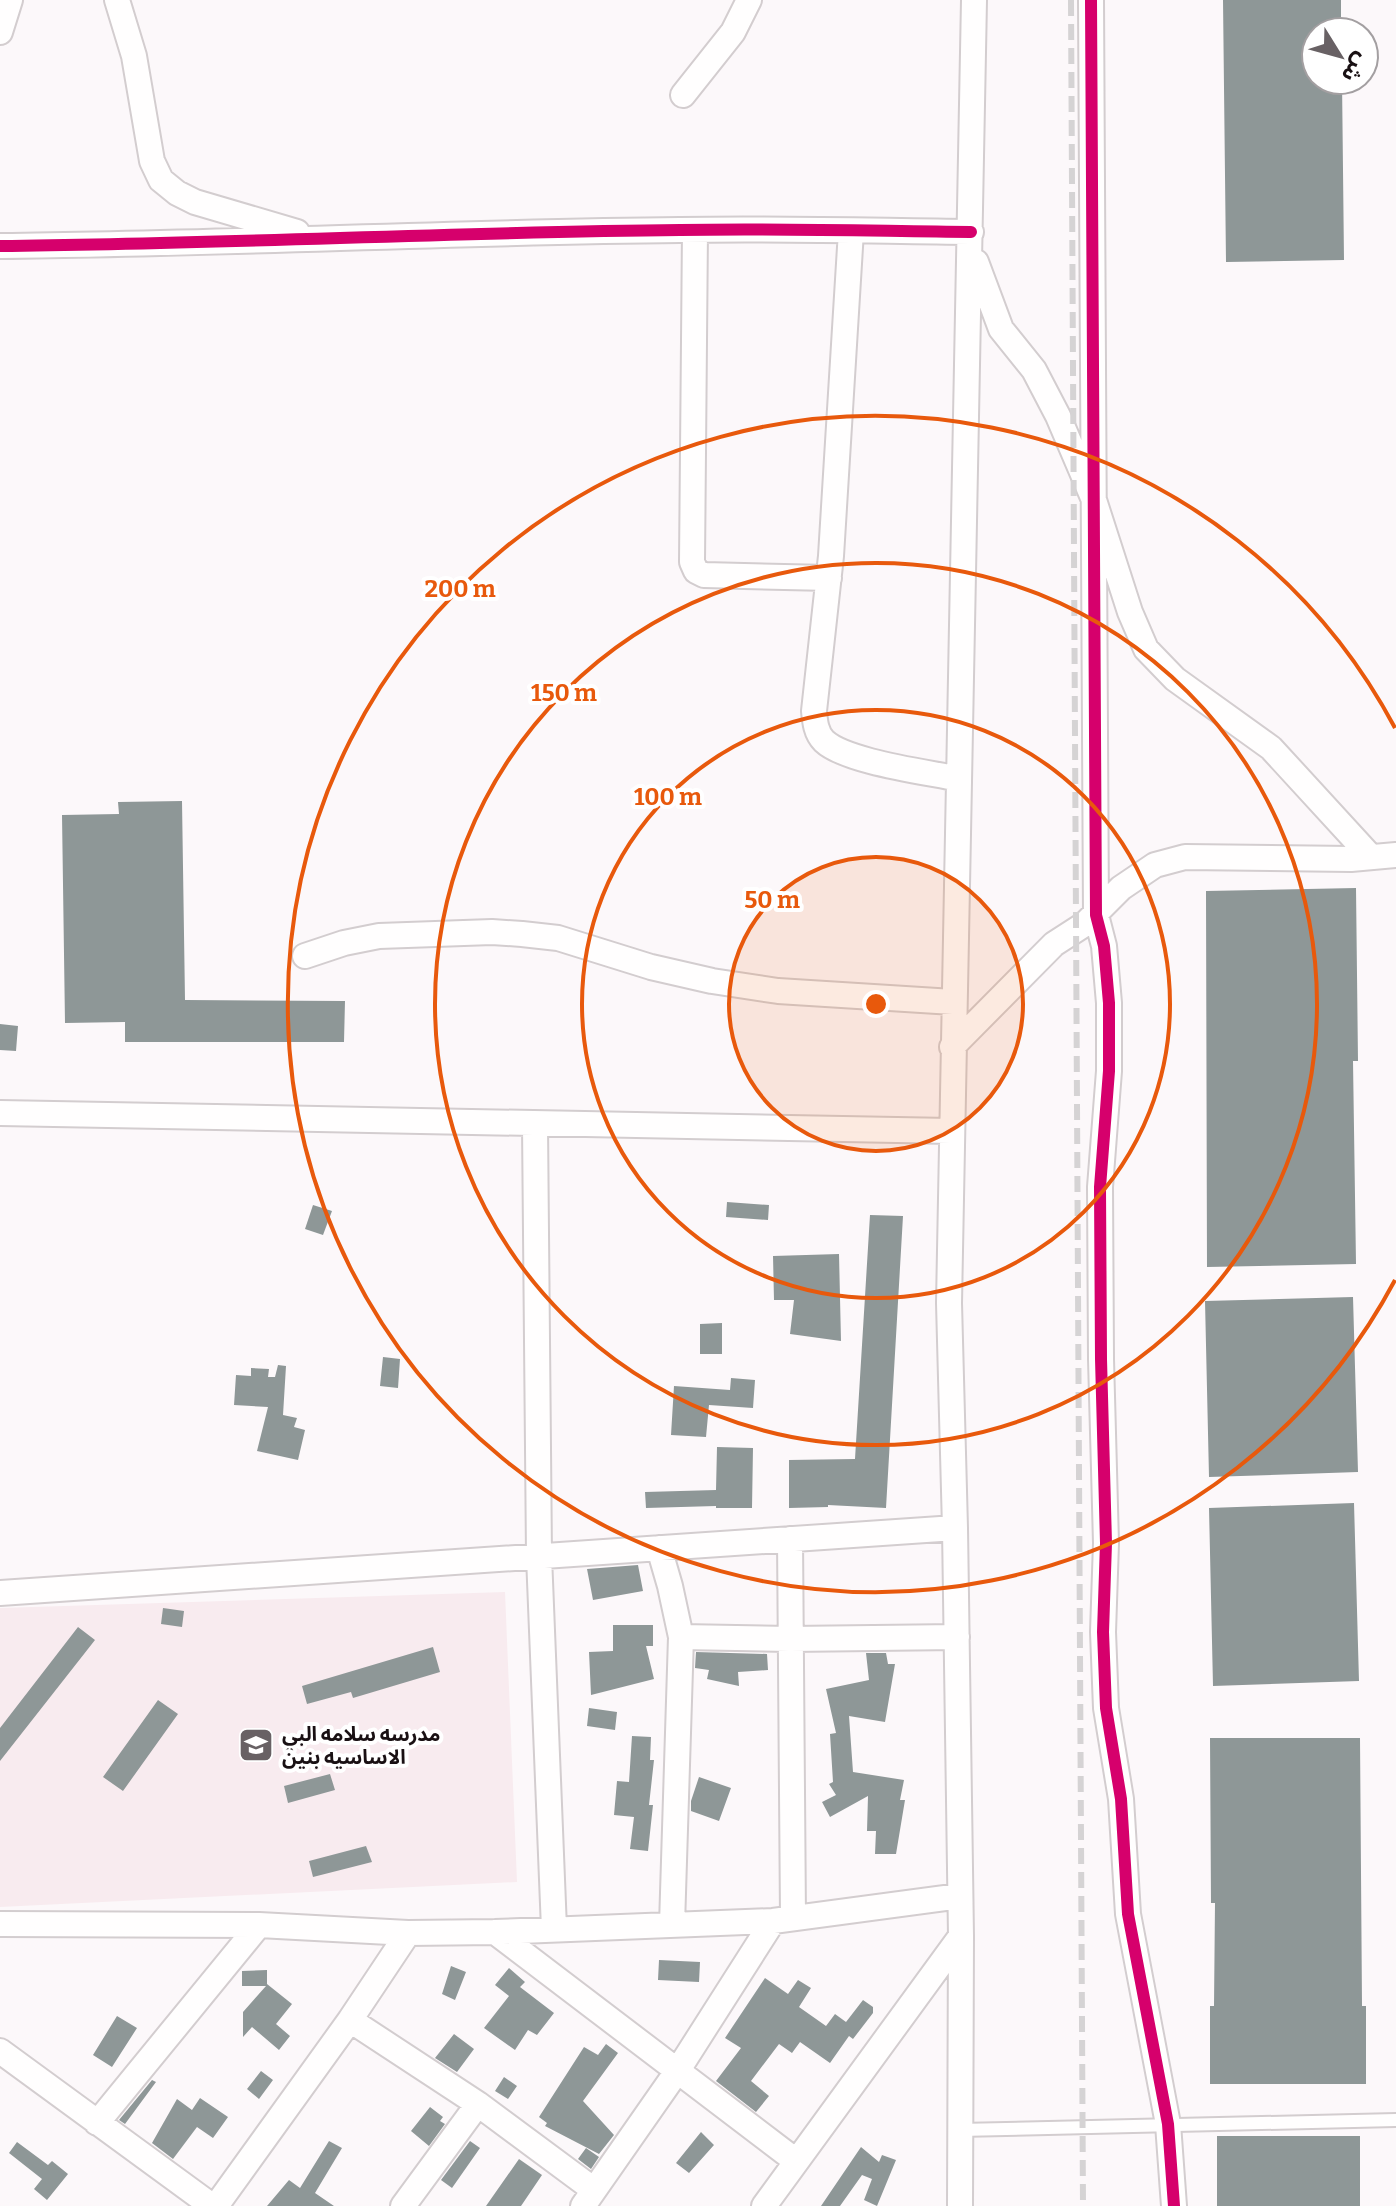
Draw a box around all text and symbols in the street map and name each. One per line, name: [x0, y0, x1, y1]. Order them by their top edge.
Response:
north arrow: [1300, 16, 1380, 96]
text: ش: [1336, 48, 1375, 88]
text: 200 m: [424, 575, 496, 603]
text: 150 m: [531, 679, 597, 707]
text: 100 m: [634, 783, 702, 811]
text: 50 m: [744, 886, 800, 914]
centre of rings: [862, 990, 890, 1018]
place label: مدرسه سلامه البي الاساسيه بنين: [282, 1722, 440, 1769]
school or university icon: مدرسه سلامه البي الاساسيه بنين: [237, 1726, 275, 1764]

